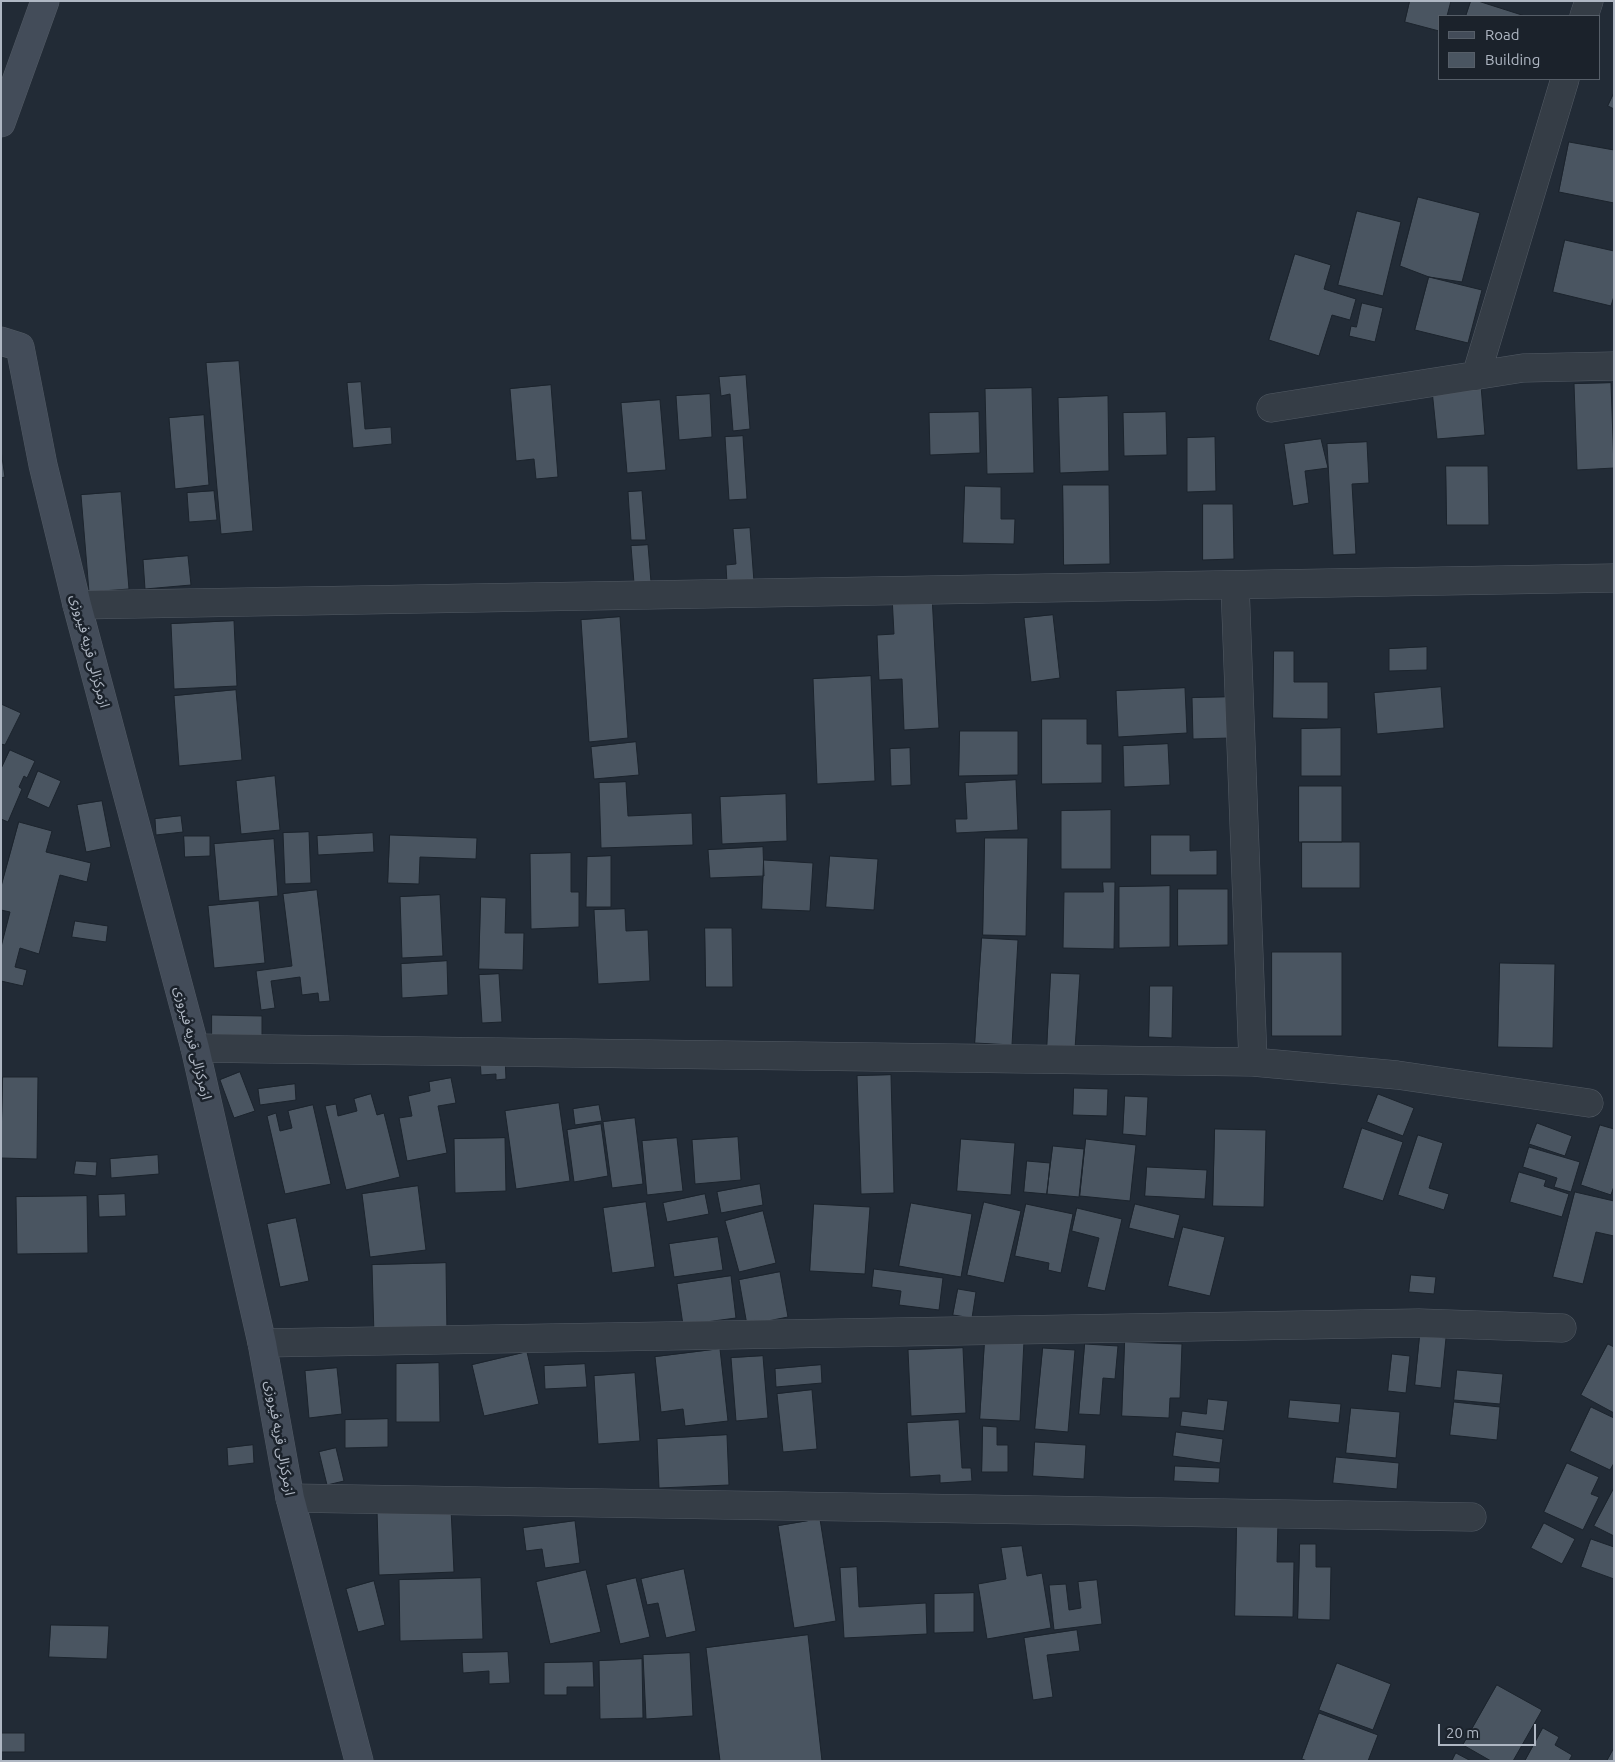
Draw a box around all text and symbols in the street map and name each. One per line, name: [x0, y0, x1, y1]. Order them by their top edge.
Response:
legend: [1438, 15, 1600, 80]
text: Road: [1485, 26, 1520, 43]
text: Building: [1485, 51, 1540, 68]
street label: ازمرکزالی قریه فیروزی: [67, 593, 113, 709]
street label: ازمرکزالی قریه فیروزی: [171, 985, 215, 1101]
street label: ازمرکزالی قریه فیروزی: [262, 1379, 298, 1497]
scale bar: [1440, 1714, 1538, 1746]
text: 20 m: [1446, 1724, 1479, 1741]

